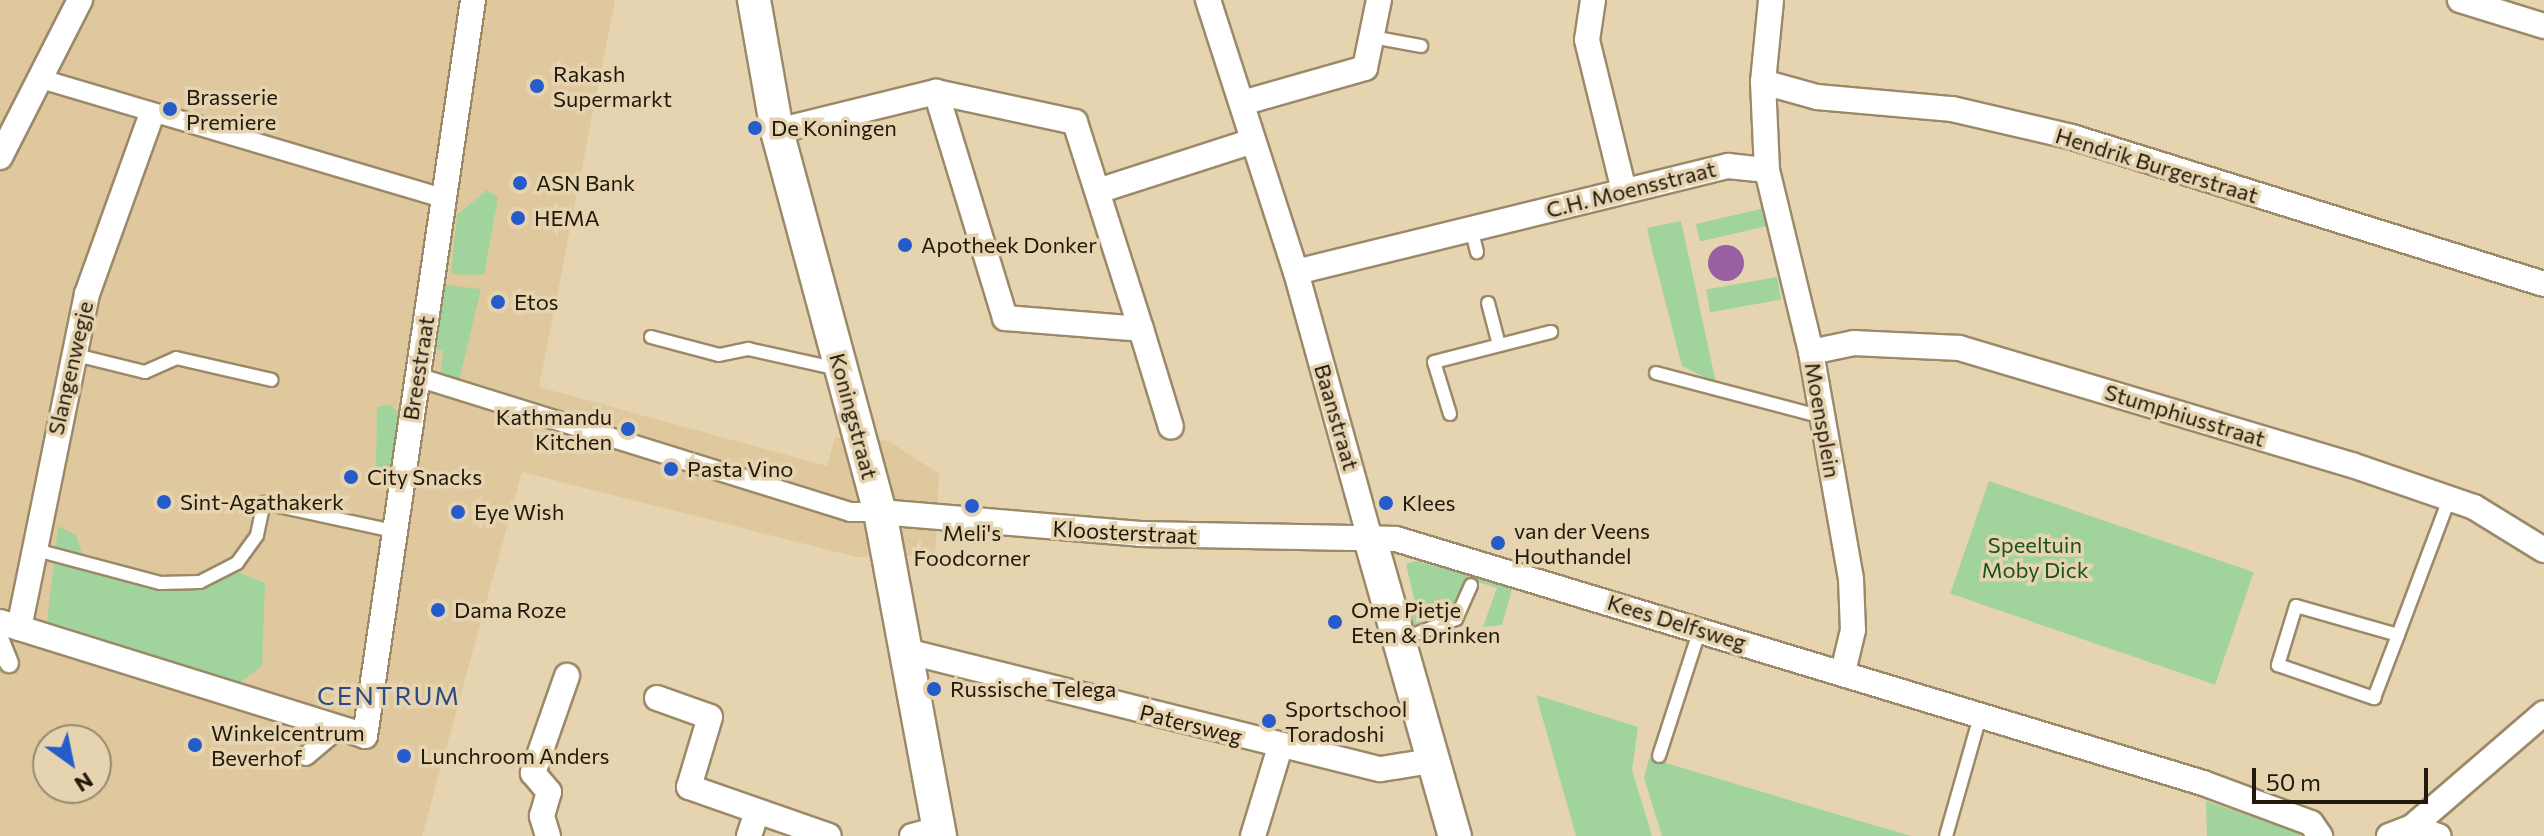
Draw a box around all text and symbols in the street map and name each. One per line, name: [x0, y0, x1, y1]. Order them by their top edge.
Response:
place label: Rakash Supermarkt: [553, 60, 672, 112]
marker: Rakash Supermarkt: [528, 77, 546, 95]
place label: Brasserie Premiere: [186, 83, 278, 134]
marker: Brasserie Premiere: [161, 100, 179, 118]
place label: De Koningen: [771, 115, 897, 141]
marker: De Koningen: [746, 119, 764, 137]
street label: Hendrik Burgerstraat: [2052, 122, 2262, 208]
street label: C.H. Moensstraat: [1543, 155, 1719, 223]
place label: ASN Bank: [536, 170, 635, 196]
marker: ASN Bank: [511, 174, 529, 192]
place label: HEMA: [534, 205, 600, 231]
marker: HEMA: [509, 209, 527, 227]
place label: Apotheek Donker: [921, 232, 1097, 258]
marker: Apotheek Donker: [896, 236, 914, 254]
place label: Etos: [514, 289, 559, 315]
marker: Etos: [489, 293, 507, 311]
street label: Slangenwegje: [42, 299, 98, 437]
street label: Breestraat: [397, 314, 439, 422]
street label: Koningstraat: [824, 350, 884, 482]
street label: Moensplein: [1800, 360, 1846, 480]
street label: Baanstraat: [1309, 361, 1365, 473]
street label: Stumphiusstraat: [2102, 378, 2268, 452]
place label: Kathmandu Kitchen: [496, 403, 612, 454]
marker: Kathmandu Kitchen: [619, 420, 637, 438]
place label: Pasta Vino: [687, 456, 794, 482]
marker: Pasta Vino: [662, 460, 680, 478]
place label: City Snacks: [367, 464, 482, 490]
marker: City Snacks: [342, 468, 360, 486]
place label: Sint-Agathakerk: [180, 489, 344, 515]
place label: Klees: [1402, 490, 1456, 516]
marker: Sint-Agathakerk: [155, 493, 173, 511]
marker: Klees: [1377, 494, 1395, 512]
marker: Meli's Foodcorner: [963, 497, 981, 515]
place label: Eye Wish: [474, 499, 564, 525]
marker: Eye Wish: [449, 503, 467, 521]
street label: Kloosterstraat: [1052, 515, 1198, 549]
place label: van der Veens Houthandel: [1514, 517, 1650, 568]
place label: Meli's Foodcorner: [914, 519, 1030, 570]
park label: Speeltuin Moby Dick: [1981, 531, 2089, 582]
marker: van der Veens Houthandel: [1489, 534, 1507, 552]
street label: Kees Delfsweg: [1604, 588, 1750, 656]
place label: Ome Pietje Eten & Drinken: [1351, 596, 1500, 648]
place label: Dama Roze: [454, 597, 566, 623]
marker: Dama Roze: [429, 601, 447, 619]
marker: Ome Pietje Eten & Drinken: [1326, 613, 1344, 631]
place label: Russische Telega: [950, 676, 1116, 702]
district label: CENTRUM: [317, 679, 461, 711]
marker: Russische Telega: [925, 680, 943, 698]
place label: Sportschool Toradoshi: [1285, 695, 1407, 746]
street label: Patersweg: [1137, 699, 1245, 749]
marker: Sportschool Toradoshi: [1260, 712, 1278, 730]
place label: Winkelcentrum Beverhof: [211, 719, 365, 770]
north arrow: [32, 724, 112, 804]
marker: Winkelcentrum Beverhof: [186, 736, 204, 754]
place label: Lunchroom Anders: [420, 743, 610, 769]
marker: Lunchroom Anders: [395, 747, 413, 765]
scale bar: [2256, 752, 2432, 802]
text: N: [70, 767, 99, 799]
text: 50 m: [2266, 767, 2321, 796]

